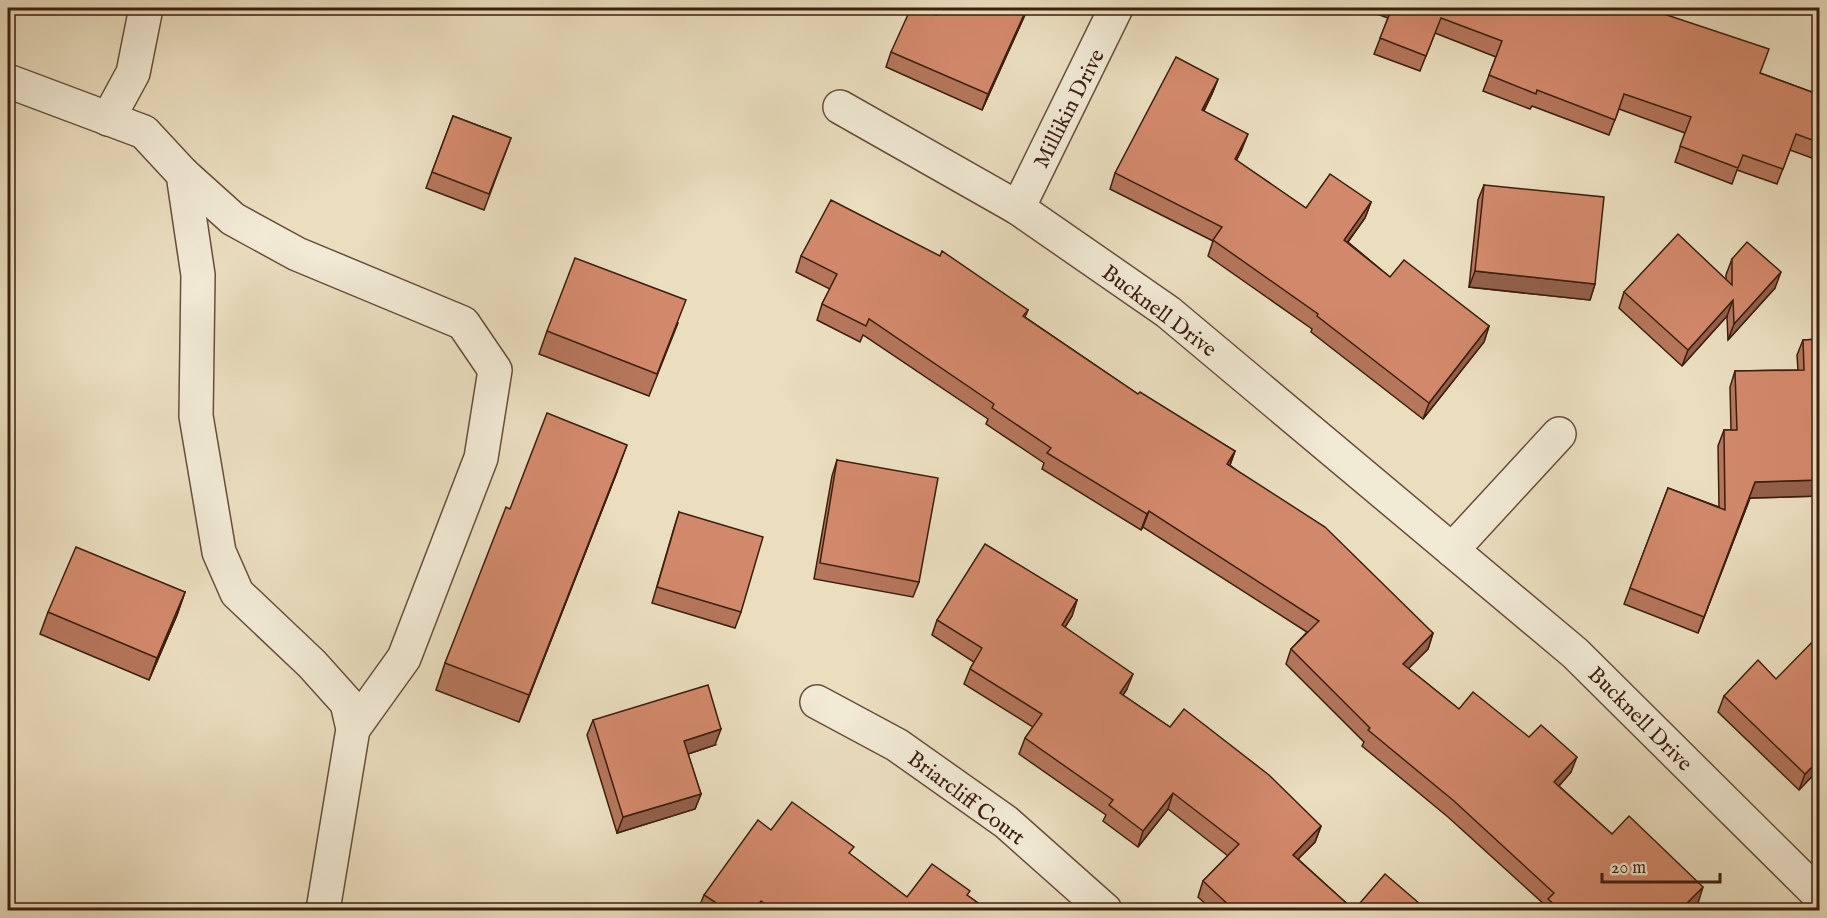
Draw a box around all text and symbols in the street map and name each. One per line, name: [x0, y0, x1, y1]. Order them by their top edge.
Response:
street label: Millikin Drive: [1028, 45, 1112, 173]
street label: Bucknell Drive: [1096, 259, 1222, 364]
street label: Bucknell Drive: [1581, 661, 1698, 778]
street label: Briarcliff Court: [902, 745, 1030, 852]
scale bar: [1602, 846, 1720, 884]
text: 20 m: [1611, 857, 1646, 880]

